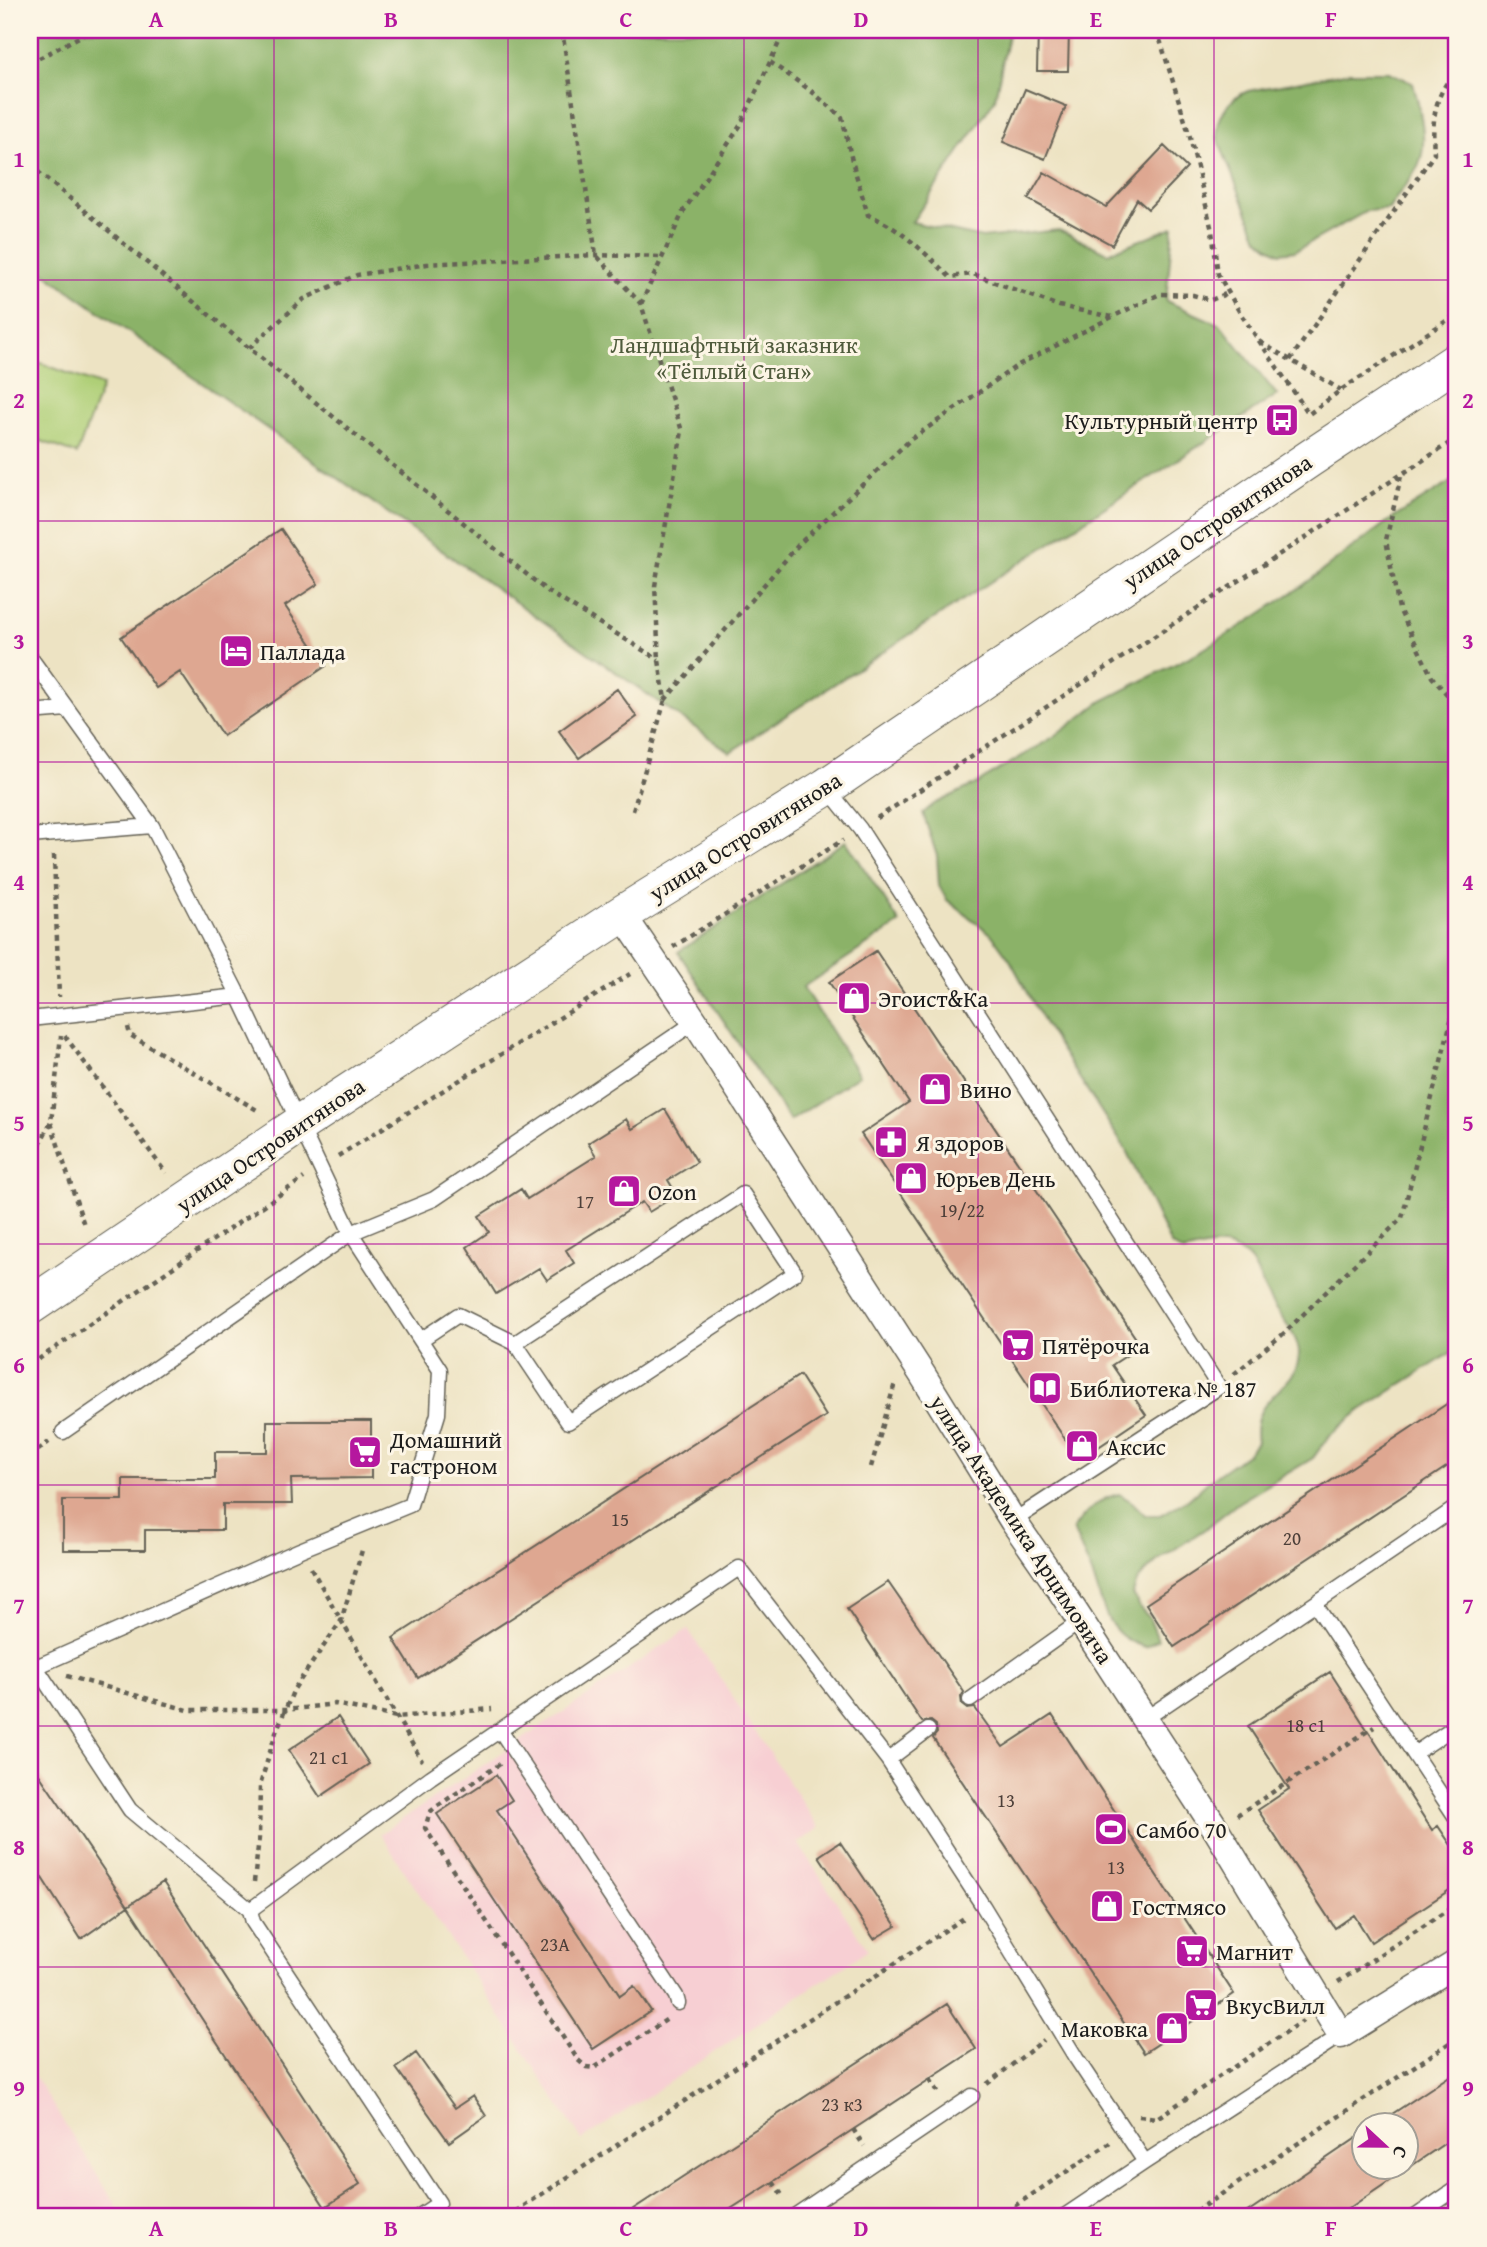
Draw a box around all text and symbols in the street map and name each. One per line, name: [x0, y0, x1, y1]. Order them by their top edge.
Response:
text: A: [149, 2, 164, 35]
text: B: [384, 2, 398, 35]
text: C: [619, 2, 633, 35]
text: D: [854, 2, 869, 35]
text: E: [1090, 2, 1102, 35]
text: F: [1325, 2, 1337, 35]
text: 1: [13, 142, 25, 175]
text: 1: [1462, 142, 1474, 175]
park label: Ландшафтный заказник «Тёплый Стан»: [610, 328, 858, 387]
text: 2: [13, 383, 25, 416]
text: 2: [1462, 383, 1474, 416]
bus stop icon: Культурный центр: [1263, 401, 1301, 439]
place label: Культурный центр: [1064, 404, 1258, 437]
street label: улица Островитянова: [1115, 445, 1318, 597]
text: 3: [13, 624, 25, 657]
text: 3: [1462, 624, 1474, 657]
hotel icon: Паллада: [217, 632, 255, 670]
place label: Паллада: [260, 635, 346, 668]
street label: улица Островитянова: [642, 763, 848, 909]
text: 4: [13, 865, 25, 898]
text: 4: [1462, 865, 1474, 898]
shop icon: Эгоист&Ка: [835, 979, 873, 1017]
place label: Эгоист&Ка: [878, 982, 988, 1015]
street label: улица Островитянова: [168, 1069, 371, 1221]
shop icon: Вино: [916, 1070, 954, 1108]
place label: Вино: [960, 1073, 1012, 1106]
text: 5: [13, 1106, 25, 1139]
text: 5: [1462, 1106, 1474, 1139]
pharmacy icon: Я здоров: [872, 1123, 910, 1161]
place label: Я здоров: [915, 1126, 1004, 1159]
shop icon: Юрьев День: [892, 1159, 930, 1197]
place label: Юрьев День: [936, 1162, 1056, 1195]
shop icon: Ozon: [605, 1172, 643, 1210]
place label: Ozon: [648, 1175, 697, 1208]
house number: 17: [576, 1187, 594, 1215]
house number: 19/22: [939, 1196, 985, 1224]
supermarket icon: Пятёрочка: [999, 1326, 1037, 1364]
place label: Пятёрочка: [1042, 1329, 1150, 1362]
text: 6: [13, 1348, 25, 1381]
text: 6: [1462, 1348, 1474, 1381]
library icon: Библиотека № 187: [1026, 1369, 1064, 1407]
place label: Библиотека № 187: [1070, 1372, 1257, 1405]
street label: улица Академика Арцимовича: [922, 1387, 1122, 1670]
place label: Домашний гастроном: [389, 1423, 502, 1482]
shop icon: Аксис: [1063, 1427, 1101, 1465]
place label: Аксис: [1106, 1430, 1166, 1463]
supermarket icon: Домашний гастроном: [346, 1433, 384, 1471]
house number: 15: [611, 1505, 629, 1533]
house number: 20: [1283, 1524, 1301, 1552]
text: 7: [13, 1589, 25, 1622]
text: 7: [1462, 1589, 1474, 1622]
house number: 18 с1: [1286, 1711, 1326, 1739]
house number: 21 с1: [309, 1743, 349, 1771]
house number: 13: [997, 1786, 1015, 1814]
sports icon: Самбо 70: [1092, 1810, 1130, 1848]
place label: Самбо 70: [1136, 1813, 1227, 1846]
text: 8: [13, 1830, 25, 1863]
text: 8: [1462, 1830, 1474, 1863]
house number: 13: [1107, 1853, 1125, 1881]
shop icon: Гостмясо: [1088, 1887, 1126, 1925]
place label: Гостмясо: [1132, 1890, 1226, 1923]
house number: 23А: [540, 1930, 570, 1958]
supermarket icon: Магнит: [1173, 1932, 1211, 1970]
place label: Магнит: [1216, 1935, 1293, 1968]
supermarket icon: ВкусВилл: [1182, 1986, 1220, 2024]
place label: ВкусВилл: [1226, 1989, 1325, 2022]
shop icon: Маковка: [1153, 2009, 1191, 2047]
place label: Маковка: [1061, 2012, 1148, 2045]
text: 9: [13, 2071, 25, 2104]
text: 9: [1462, 2071, 1474, 2104]
house number: 23 к3: [821, 2090, 863, 2118]
north arrow: [1350, 2110, 1420, 2180]
text: С: [1386, 2142, 1416, 2163]
text: A: [149, 2211, 164, 2244]
text: B: [384, 2211, 398, 2244]
text: C: [619, 2211, 633, 2244]
text: D: [854, 2211, 869, 2244]
text: E: [1090, 2211, 1102, 2244]
text: F: [1325, 2211, 1337, 2244]

